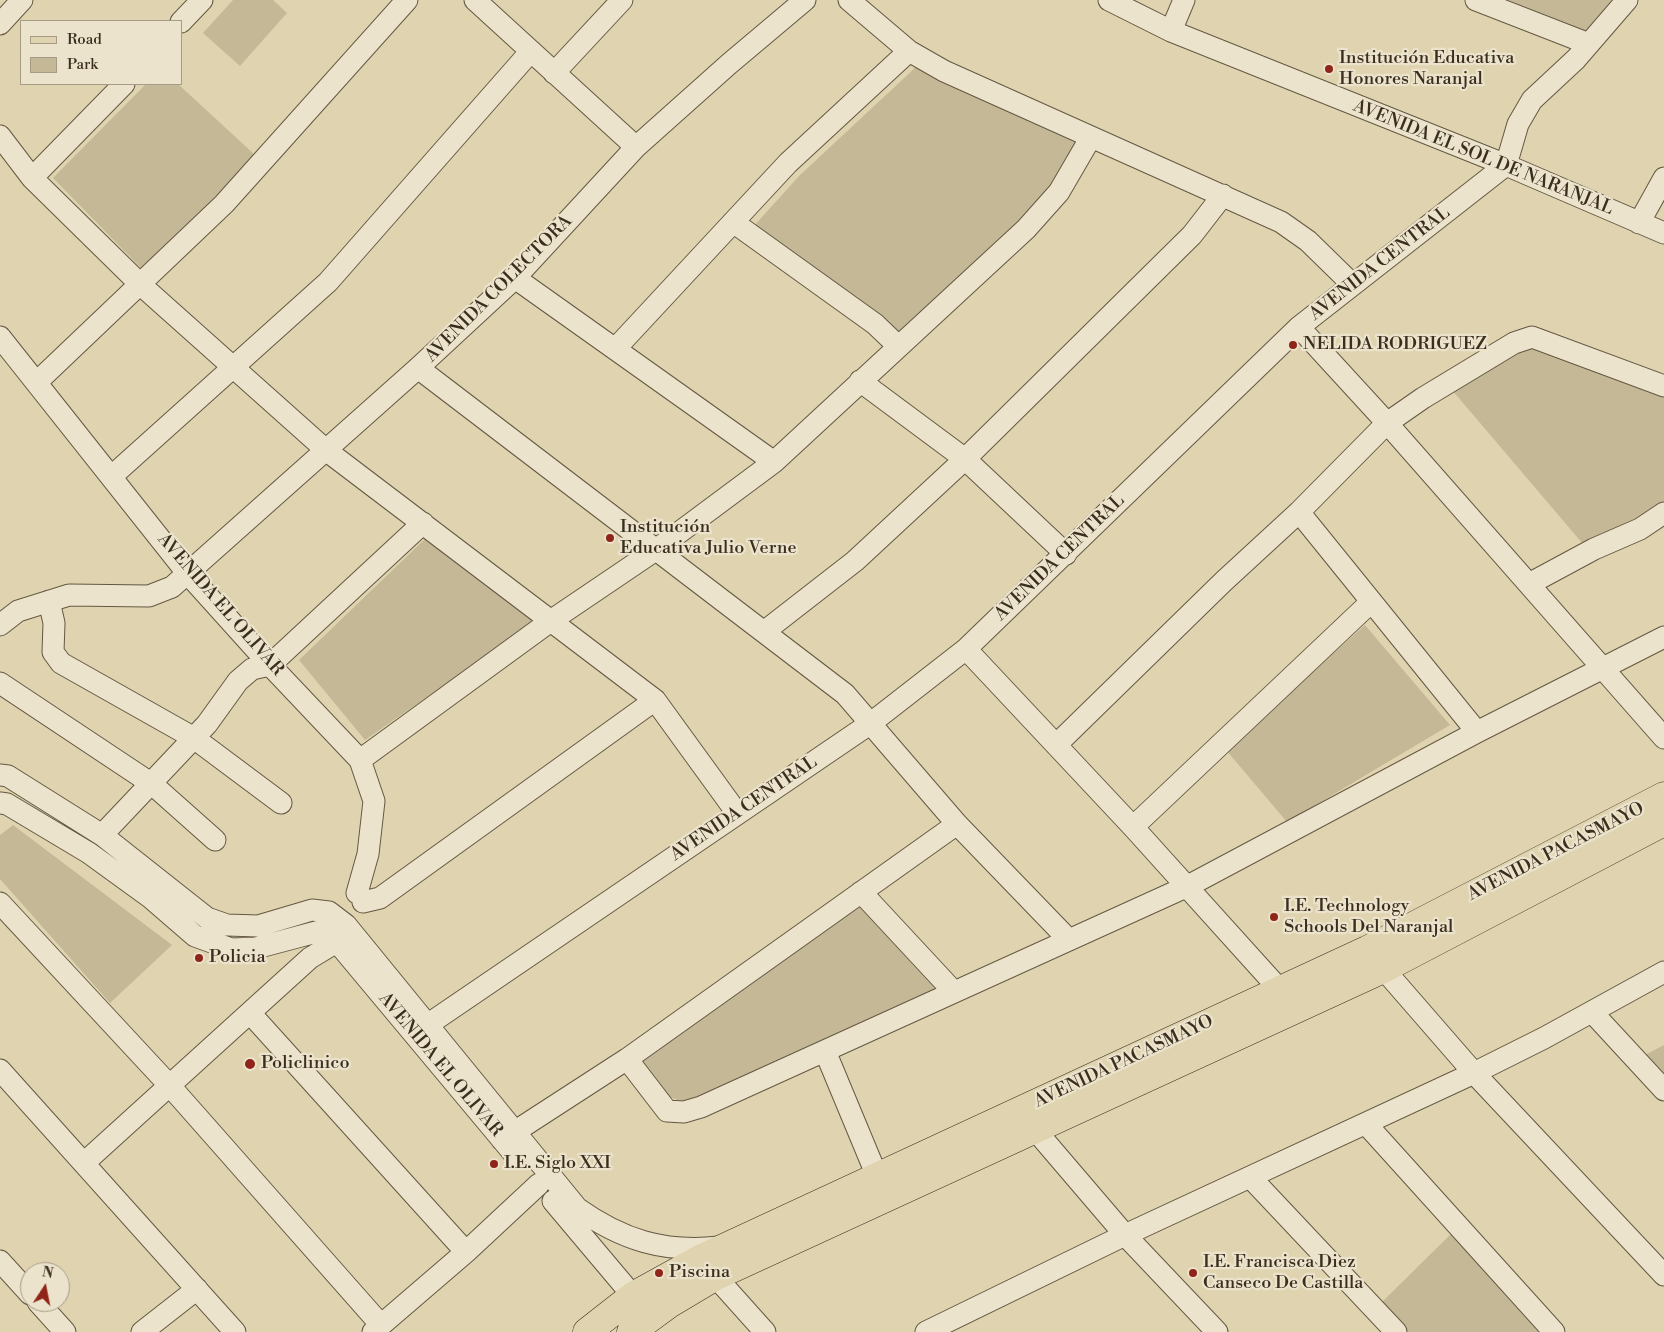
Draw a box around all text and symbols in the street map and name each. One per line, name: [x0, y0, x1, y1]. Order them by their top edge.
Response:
legend: [20, 20, 182, 85]
text: Road: [67, 30, 102, 49]
place label: Institución Educativa Honores Naranjal: [1339, 48, 1514, 90]
text: Park: [67, 55, 98, 74]
marker: Institución Educativa Honores Naranjal: [1323, 63, 1335, 75]
street label: AVENIDA EL SOL DE NARANJAL: [1350, 96, 1616, 220]
street label: AVENIDA CENTRAL: [1305, 202, 1455, 326]
street label: AVENIDA COLECTORA: [421, 211, 577, 367]
place label: NELIDA RODRIGUEZ: [1303, 334, 1487, 356]
marker: NELIDA RODRIGUEZ: [1287, 339, 1299, 351]
street label: AVENIDA CENTRAL: [991, 490, 1129, 626]
place label: Institución Educativa Julio Verne: [620, 517, 797, 560]
street label: AVENIDA EL OLIVAR: [152, 529, 288, 681]
marker: Institución Educativa Julio Verne: [604, 532, 616, 544]
street label: AVENIDA CENTRAL: [667, 752, 821, 866]
street label: AVENIDA PACASMAYO: [1464, 798, 1648, 906]
place label: I.E. Technology Schools Del Naranjal: [1284, 896, 1453, 939]
marker: I.E. Technology Schools Del Naranjal: [1268, 911, 1280, 923]
place label: Policia: [209, 947, 266, 969]
marker: Policia: [193, 952, 205, 964]
street label: AVENIDA EL OLIVAR: [373, 989, 507, 1141]
street label: AVENIDA PACASMAYO: [1031, 1011, 1217, 1113]
place label: Policlinico: [261, 1053, 350, 1075]
marker: Policlinico: [243, 1057, 257, 1071]
place label: I.E. Siglo XXI: [504, 1153, 611, 1175]
marker: I.E. Siglo XXI: [488, 1158, 500, 1170]
place label: I.E. Francisca Diez Canseco De Castilla: [1203, 1252, 1363, 1294]
north arrow: [20, 1262, 70, 1312]
place label: Piscina: [669, 1262, 730, 1284]
text: N: [41, 1263, 55, 1283]
marker: Piscina: [653, 1267, 665, 1279]
marker: I.E. Francisca Diez Canseco De Castilla: [1187, 1267, 1199, 1279]

